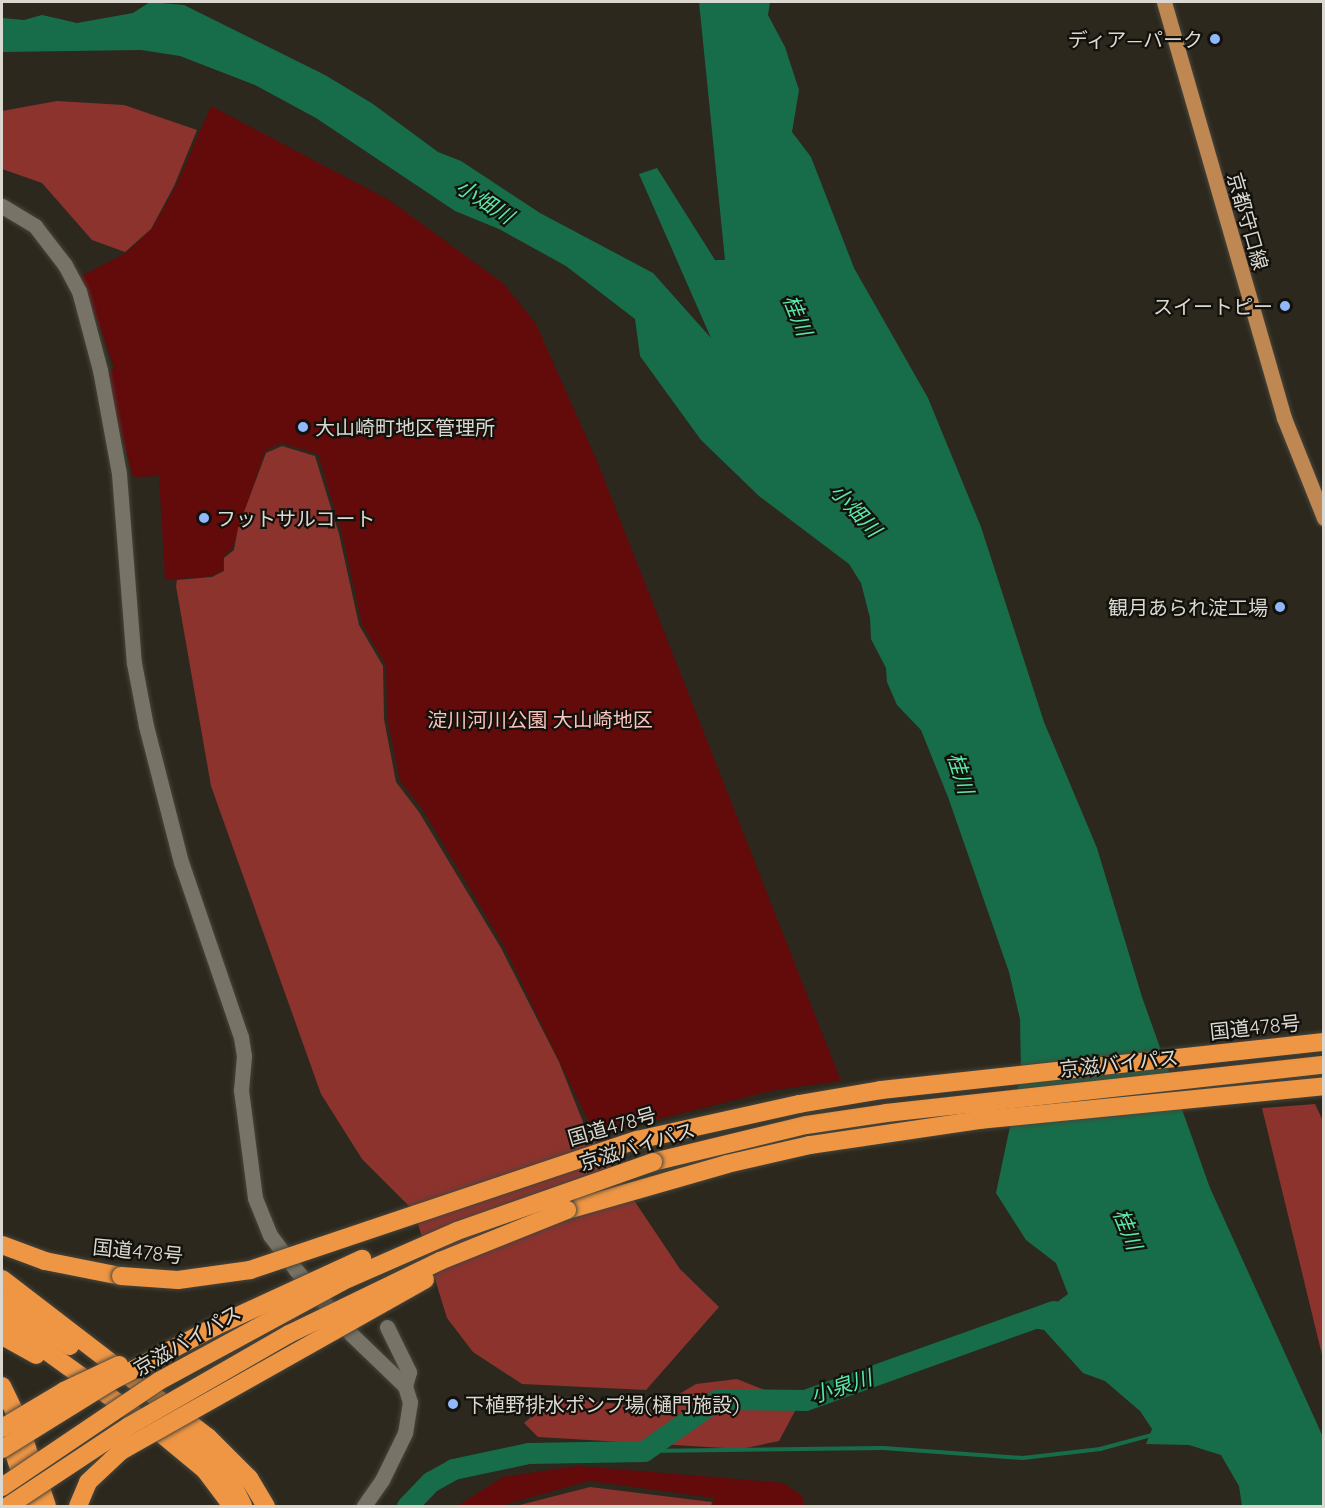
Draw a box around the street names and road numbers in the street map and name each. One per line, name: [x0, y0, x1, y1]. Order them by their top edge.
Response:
street label: 京都守口線: [1223, 170, 1273, 272]
street label: 国道478号: [1208, 1010, 1302, 1044]
street label: 京滋バイパス: [1058, 1045, 1180, 1081]
street label: 国道478号: [565, 1102, 659, 1150]
street label: 京滋バイパス: [576, 1117, 698, 1175]
street label: 国道478号: [91, 1234, 185, 1268]
street label: 京滋バイパス: [129, 1300, 245, 1380]

